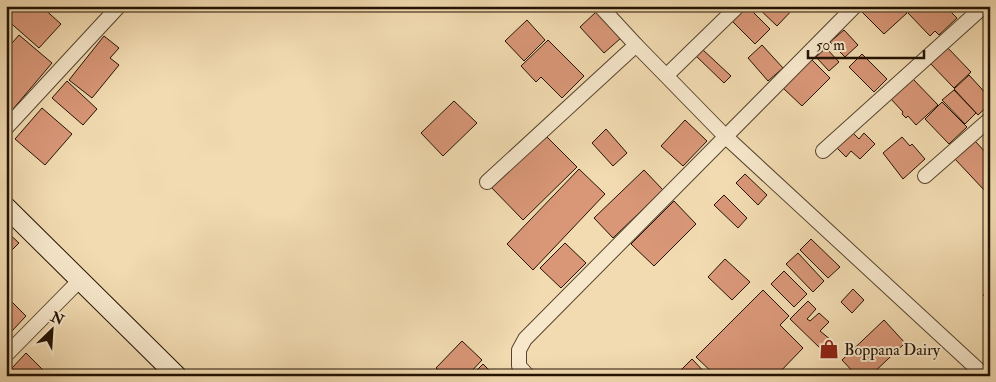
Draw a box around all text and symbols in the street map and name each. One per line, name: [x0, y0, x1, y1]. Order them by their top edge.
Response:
scale bar: [808, 28, 925, 60]
text: 50 m: [816, 36, 845, 55]
north arrow: [28, 304, 78, 354]
text: N: [47, 308, 67, 329]
shop icon: Boppana Dairy: [818, 338, 840, 360]
place label: Boppana Dairy: [844, 340, 941, 361]

